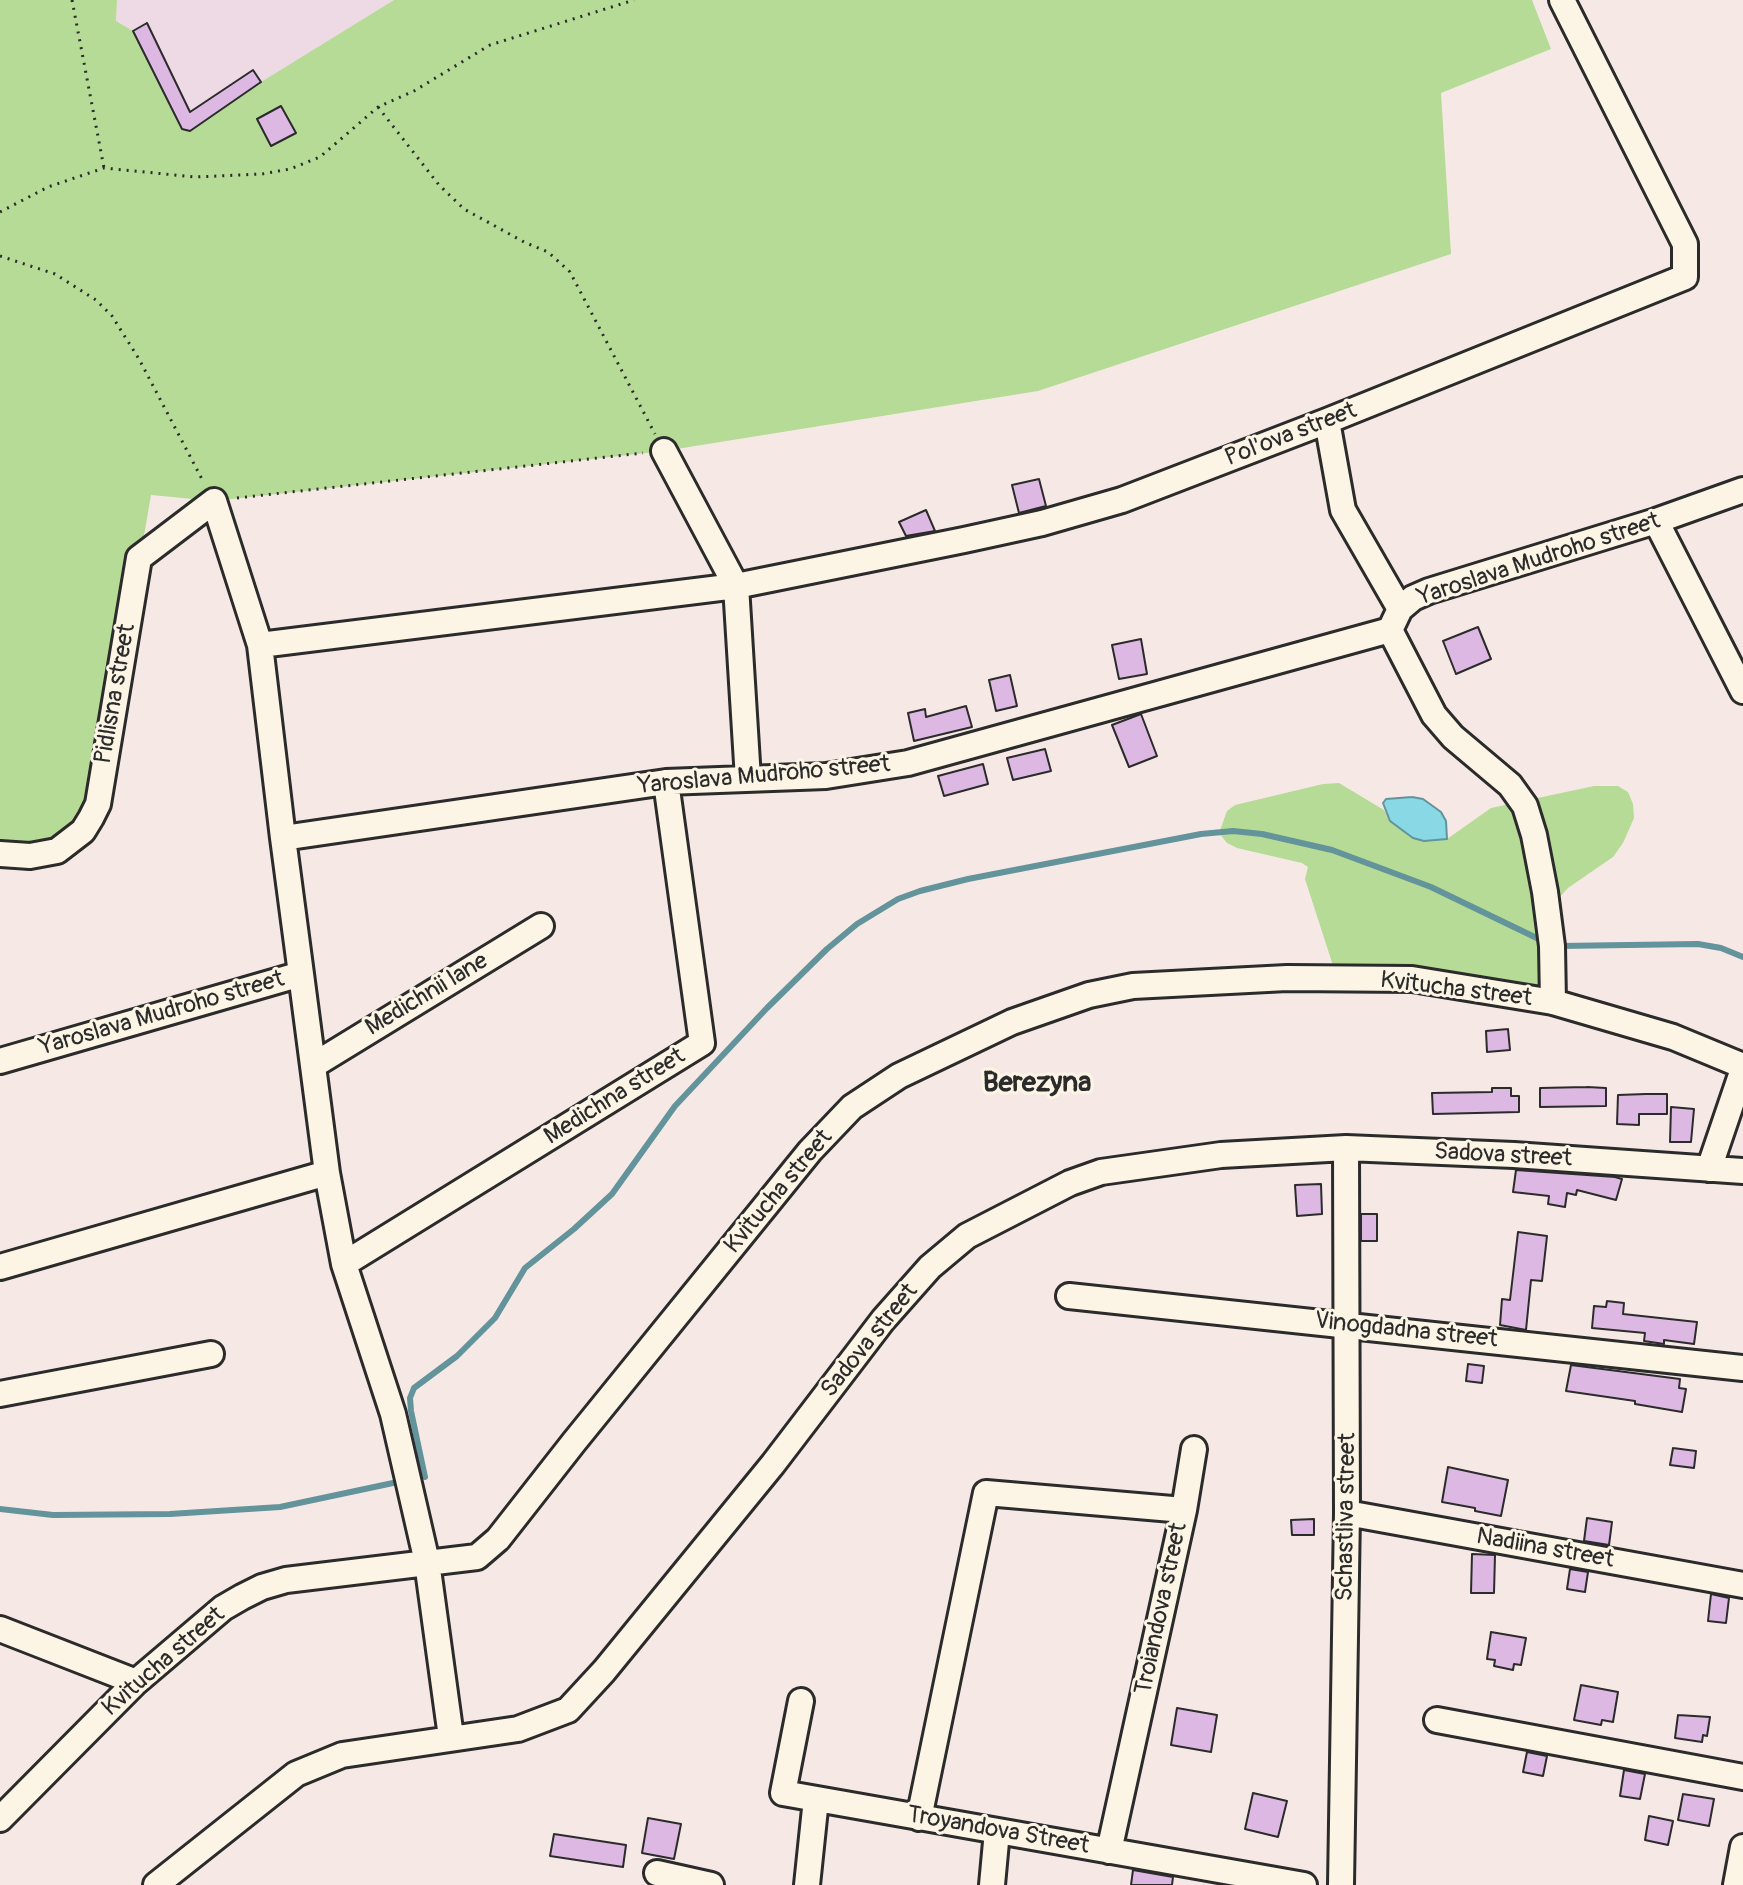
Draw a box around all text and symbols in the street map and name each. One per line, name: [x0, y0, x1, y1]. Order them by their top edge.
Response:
street label: Pol'ova street: [1221, 397, 1361, 473]
street label: Yaroslava Mudroho street: [1414, 507, 1664, 613]
street label: Pidlisna street: [90, 622, 142, 766]
street label: Yaroslava Mudroho street: [637, 751, 891, 801]
street label: Medichnii lane: [361, 947, 493, 1043]
street label: Yaroslava Mudroho street: [36, 965, 288, 1063]
street label: Kvitucha street: [1378, 966, 1534, 1014]
street label: Medichna street: [539, 1042, 691, 1152]
district label: Berezyna: [983, 1067, 1091, 1101]
street label: Kvitucha street: [719, 1124, 839, 1260]
street label: Sadova street: [1433, 1138, 1573, 1174]
street label: Sadova street: [815, 1278, 925, 1404]
street label: Vinogdadna street: [1313, 1307, 1499, 1355]
street label: Schastliva street: [1331, 1432, 1363, 1602]
street label: Troiandova street: [1130, 1520, 1194, 1698]
street label: Nadiina street: [1474, 1523, 1616, 1575]
street label: Kvitucha street: [97, 1601, 231, 1723]
street label: Troyandova Street: [905, 1801, 1091, 1861]

